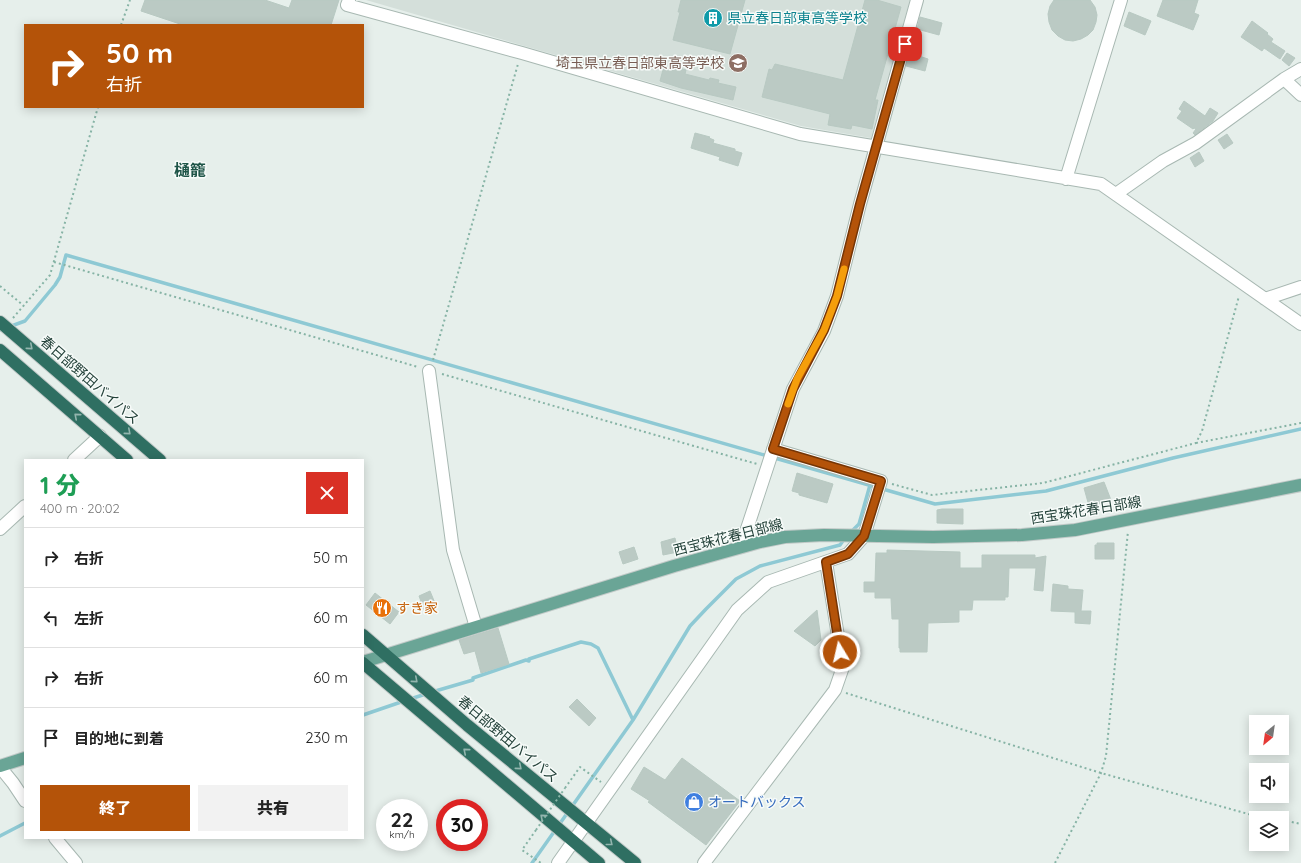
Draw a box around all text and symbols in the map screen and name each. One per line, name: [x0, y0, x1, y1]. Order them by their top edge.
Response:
building icon: 県立春日部東高等学校: [702, 7, 724, 29]
place label: 県立春日部東高等学校: [727, 9, 867, 27]
pin: [888, 27, 922, 61]
icon: arrive: [894, 33, 916, 55]
text: 50 m: [106, 35, 173, 70]
icon: right: [40, 40, 92, 92]
school or university icon: 埼玉県立春日部東高等学校: [727, 52, 749, 74]
place label: 埼玉県立春日部東高等学校: [556, 54, 724, 72]
text: 右折: [106, 73, 142, 96]
district label: 樋籠: [174, 160, 206, 180]
street label: 春日部野田バイパス: [37, 332, 143, 428]
one-way arrow: [25, 343, 32, 350]
one-way arrow: [74, 414, 81, 421]
one-way arrow: [123, 428, 131, 435]
text: 1 分: [40, 470, 80, 500]
button: close: [306, 472, 348, 514]
street label: 西宝珠花春日部線: [1029, 492, 1143, 528]
text: 400 m · 20:02: [40, 500, 120, 516]
street label: 西宝珠花春日部線: [671, 515, 785, 559]
icon: right: [40, 547, 62, 569]
text: 50 m: [313, 548, 348, 567]
text: 右折: [74, 549, 104, 568]
restaurant icon: すき家: [371, 597, 393, 619]
place label: すき家: [396, 599, 438, 617]
icon: left: [40, 607, 62, 629]
text: 60 m: [313, 608, 348, 627]
text: 左折: [74, 609, 104, 628]
position arrow: [819, 631, 861, 673]
icon: right: [40, 667, 62, 689]
text: 60 m: [313, 668, 348, 687]
text: 右折: [74, 669, 104, 688]
one-way arrow: [411, 676, 418, 683]
street label: 春日部野田バイパス: [454, 692, 562, 786]
north arrow: [1249, 715, 1289, 755]
map controls: [1249, 715, 1289, 851]
icon: arrive: [40, 727, 62, 749]
text: 230 m: [305, 728, 348, 747]
text: 目的地に到着: [74, 729, 164, 748]
one-way arrow: [463, 748, 470, 755]
one-way arrow: [514, 763, 521, 770]
button: sound: [1249, 763, 1289, 803]
button: 終了: [40, 785, 190, 831]
button: 共有: [198, 785, 348, 831]
shop icon: オートバックス: [683, 791, 705, 813]
place label: オートバックス: [708, 793, 806, 811]
speed limit sign: 30: [436, 799, 488, 851]
text: 22: [391, 807, 413, 832]
button: layers: [1249, 811, 1289, 851]
one-way arrow: [541, 814, 548, 821]
text: km/h: [389, 828, 415, 841]
one-way arrow: [606, 839, 613, 846]

